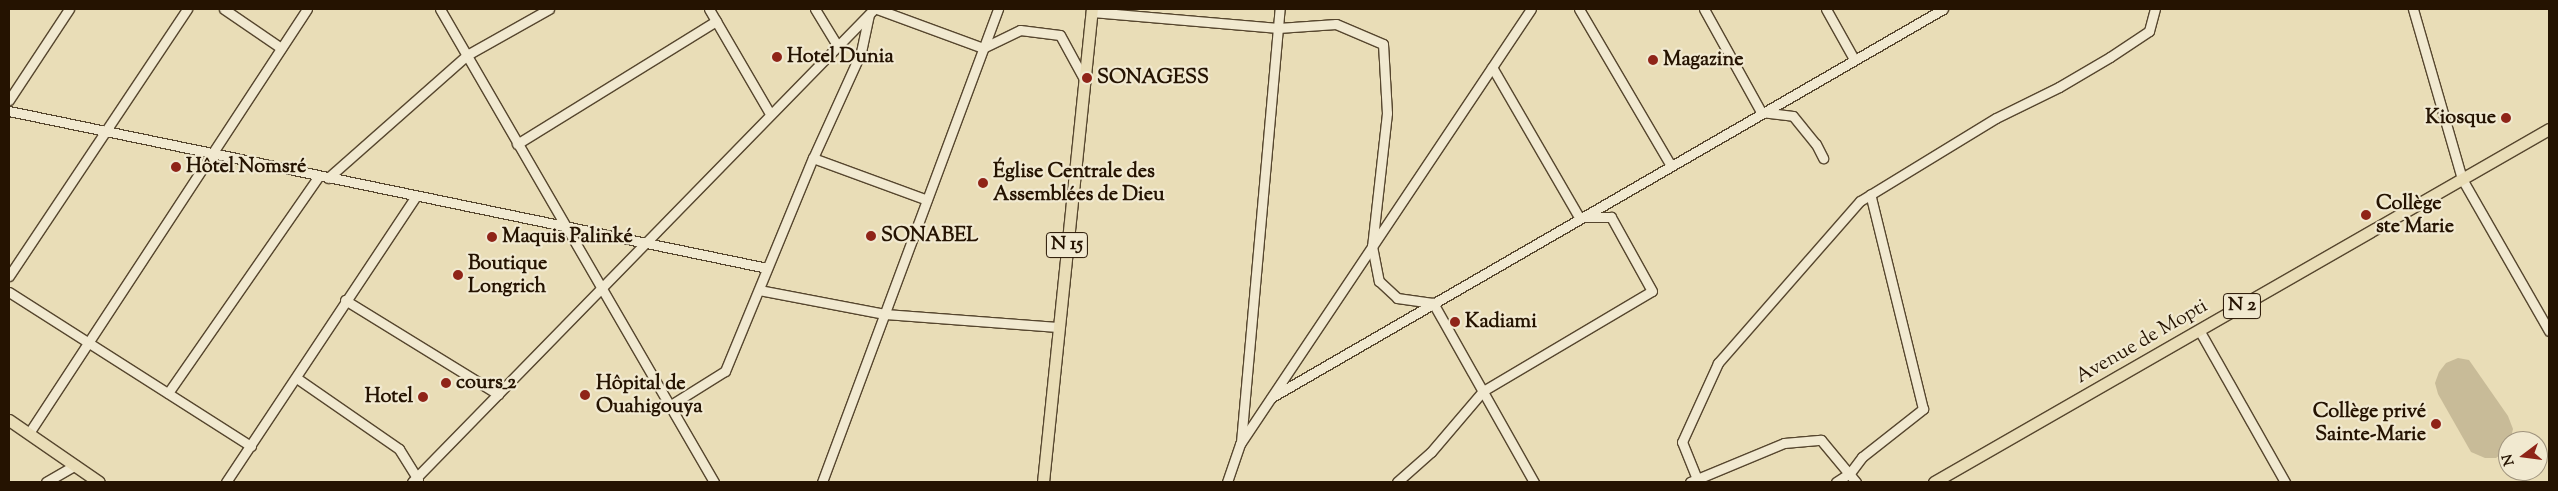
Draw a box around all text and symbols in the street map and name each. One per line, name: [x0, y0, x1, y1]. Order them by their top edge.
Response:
place label: Hotel Dunia: [787, 45, 894, 69]
place label: Magazine: [1663, 48, 1743, 72]
marker: Hotel Dunia: [771, 51, 783, 63]
marker: Magazine: [1647, 54, 1659, 66]
place label: SONAGESS: [1097, 66, 1209, 90]
marker: SONAGESS: [1081, 72, 1093, 84]
place label: Kiosque: [2425, 106, 2496, 130]
marker: Kiosque: [2500, 112, 2512, 124]
place label: Hôtel Nomsré: [186, 155, 306, 179]
place label: Église Centrale des Assemblées de Dieu: [993, 160, 1165, 207]
marker: Hôtel Nomsré: [170, 161, 182, 173]
marker: Église Centrale des Assemblées de Dieu: [977, 177, 989, 189]
place label: Collège ste Marie: [2376, 192, 2454, 239]
marker: Collège ste Marie: [2360, 209, 2372, 221]
place label: SONABEL: [881, 224, 978, 248]
place label: Maquis Palinké: [502, 225, 633, 249]
road number: N 15: [1046, 228, 1088, 262]
marker: SONABEL: [865, 230, 877, 242]
marker: Maquis Palinké: [486, 231, 498, 243]
place label: Boutique Longrich: [468, 252, 547, 299]
marker: Boutique Longrich: [452, 269, 464, 281]
road number: N 2: [2222, 290, 2262, 322]
street label: Avenue de Mopti: [2072, 295, 2212, 389]
place label: Kadiami: [1465, 310, 1537, 334]
marker: Kadiami: [1449, 316, 1461, 328]
place label: cours_2: [456, 371, 516, 395]
place label: Hôpital de Ouahigouya: [596, 372, 702, 419]
marker: cours_2: [440, 377, 452, 389]
place label: Hotel: [365, 385, 413, 409]
marker: Hôpital de Ouahigouya: [578, 388, 592, 402]
marker: Hotel: [417, 391, 429, 403]
place label: Collège privé Sainte-Marie: [2313, 400, 2426, 447]
marker: Collège privé Sainte-Marie: [2430, 418, 2442, 430]
north arrow: [2498, 431, 2548, 481]
text: N: [2498, 452, 2521, 468]

